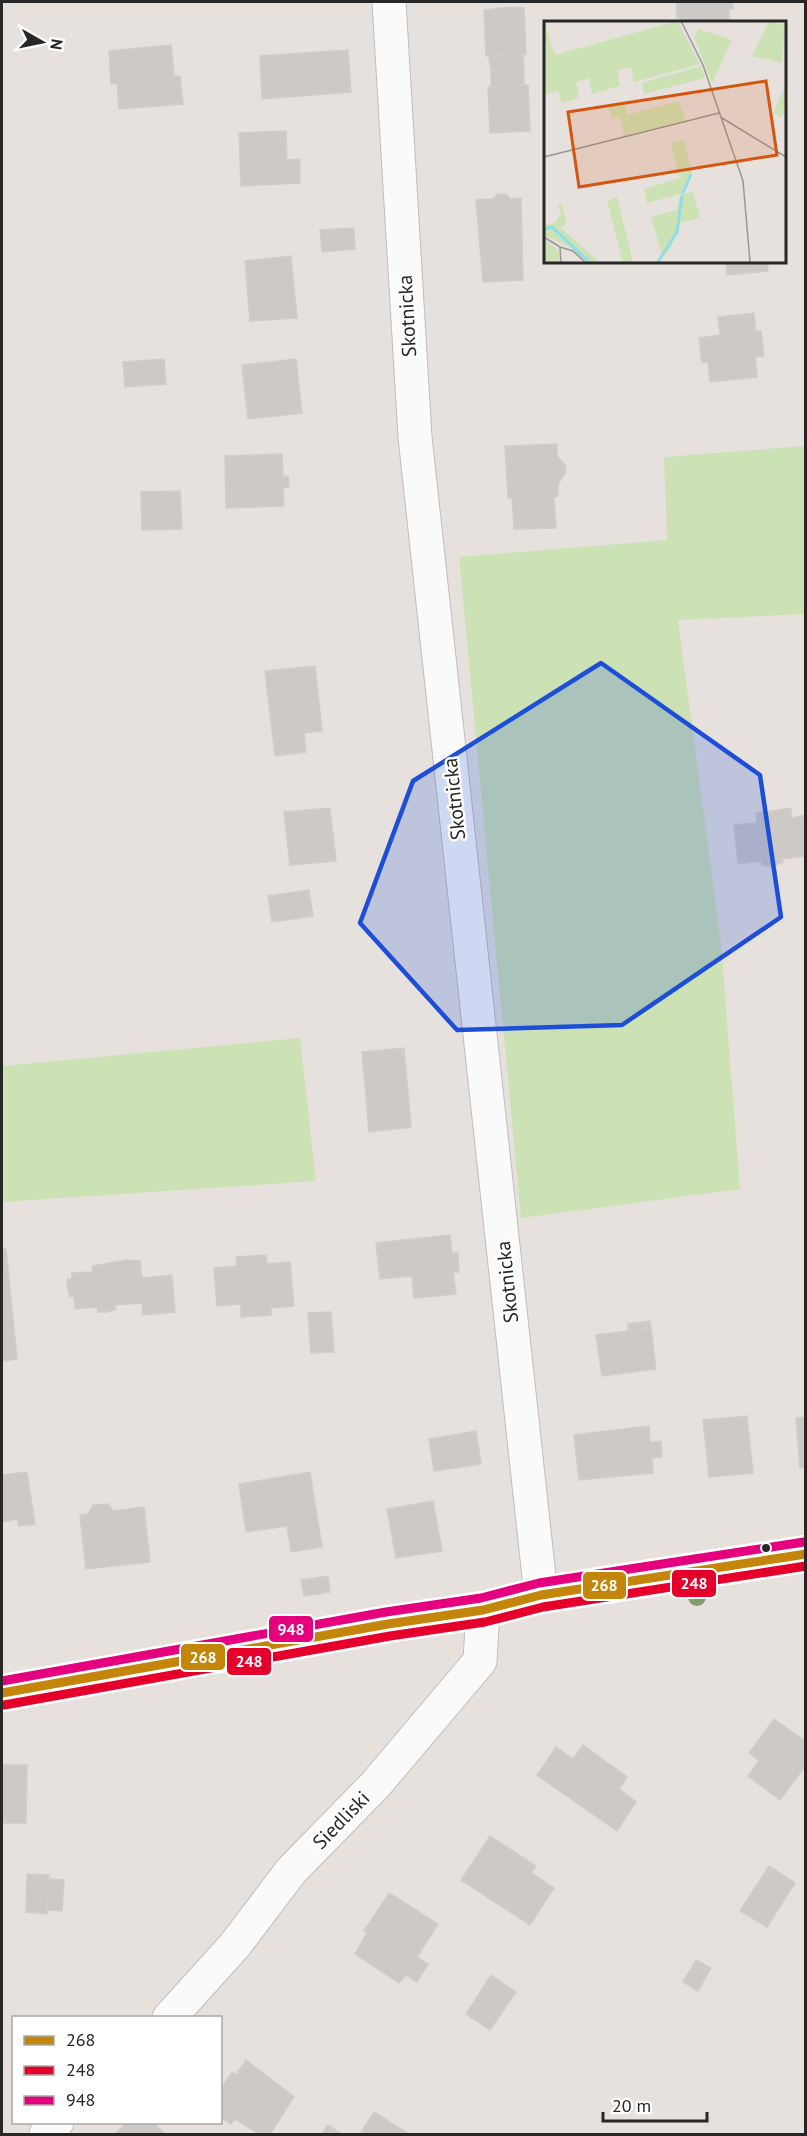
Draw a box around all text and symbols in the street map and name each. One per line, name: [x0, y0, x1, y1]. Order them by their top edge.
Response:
north arrow: [12, 12, 72, 72]
inset map: [544, 21, 786, 262]
text: N: [46, 38, 68, 51]
street label: Skotnicka: [392, 274, 422, 358]
street label: Skotnicka: [437, 757, 471, 841]
street label: Skotnicka: [490, 1240, 524, 1324]
unlabelled marker: [760, 1542, 772, 1554]
line badge: 248: [671, 1569, 717, 1598]
line badge: 268: [582, 1571, 627, 1600]
text: 248: [680, 1573, 708, 1593]
text: 268: [590, 1575, 618, 1595]
line badge: 948: [268, 1615, 314, 1643]
text: 948: [277, 1619, 305, 1639]
line badge: 268: [180, 1643, 226, 1671]
text: 268: [189, 1647, 217, 1667]
line badge: 248: [226, 1647, 272, 1676]
text: 248: [235, 1651, 263, 1671]
street label: Siedliski: [307, 1785, 375, 1855]
legend: [12, 2016, 222, 2124]
text: 268: [66, 2028, 95, 2051]
text: 248: [66, 2058, 95, 2081]
scale bar: [603, 2085, 706, 2123]
text: 948: [66, 2088, 95, 2111]
text: 20 m: [612, 2094, 651, 2117]

